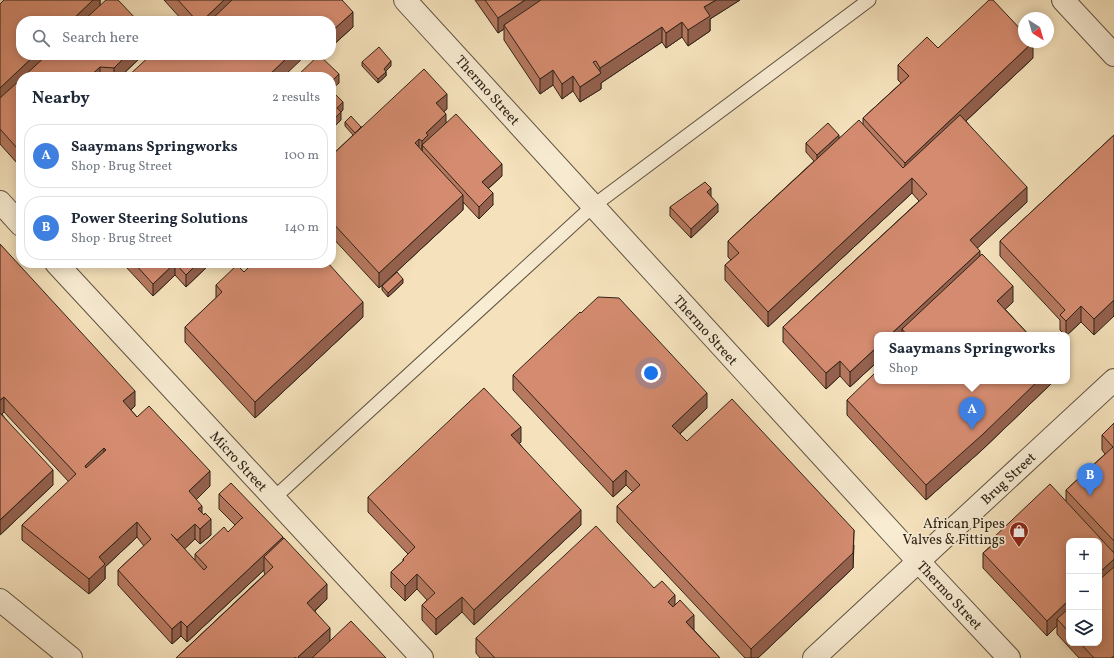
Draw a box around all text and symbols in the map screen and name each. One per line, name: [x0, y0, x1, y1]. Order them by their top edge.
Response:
north arrow: [1018, 12, 1054, 48]
search box: [16, 16, 336, 60]
icon: search: [30, 27, 52, 49]
text: Search here: [62, 28, 139, 49]
street label: Thermo Street: [450, 52, 523, 130]
text: Nearby: [32, 87, 90, 110]
text: 2 results: [272, 89, 320, 107]
text: Saaymans Springworks: [71, 137, 238, 158]
text: A: [41, 147, 51, 165]
text: 100 m: [284, 147, 319, 165]
text: Shop · Brug Street: [71, 158, 172, 176]
text: Power Steering Solutions: [71, 209, 248, 230]
text: B: [42, 219, 50, 237]
text: 140 m: [285, 219, 319, 237]
text: Shop · Brug Street: [71, 230, 172, 248]
street label: Thermo Street: [668, 292, 741, 370]
popup: [874, 332, 1070, 384]
text: Saaymans Springworks: [889, 339, 1055, 360]
text: Shop: [889, 360, 918, 378]
your location: [641, 363, 661, 383]
pin: A: [959, 397, 985, 430]
street label: Micro Street: [205, 428, 271, 496]
street label: Brug Street: [977, 449, 1041, 510]
pin: B: [1077, 463, 1103, 496]
place label: African Pipes Valves & Fittings: [903, 515, 1005, 550]
shop icon: African Pipes Valves & Fittings: [1008, 520, 1030, 548]
map controls: [1066, 538, 1102, 646]
button: +: [1066, 538, 1102, 574]
street label: Thermo Street: [912, 557, 986, 635]
button: −: [1066, 574, 1102, 610]
button: layers: [1066, 610, 1102, 646]

